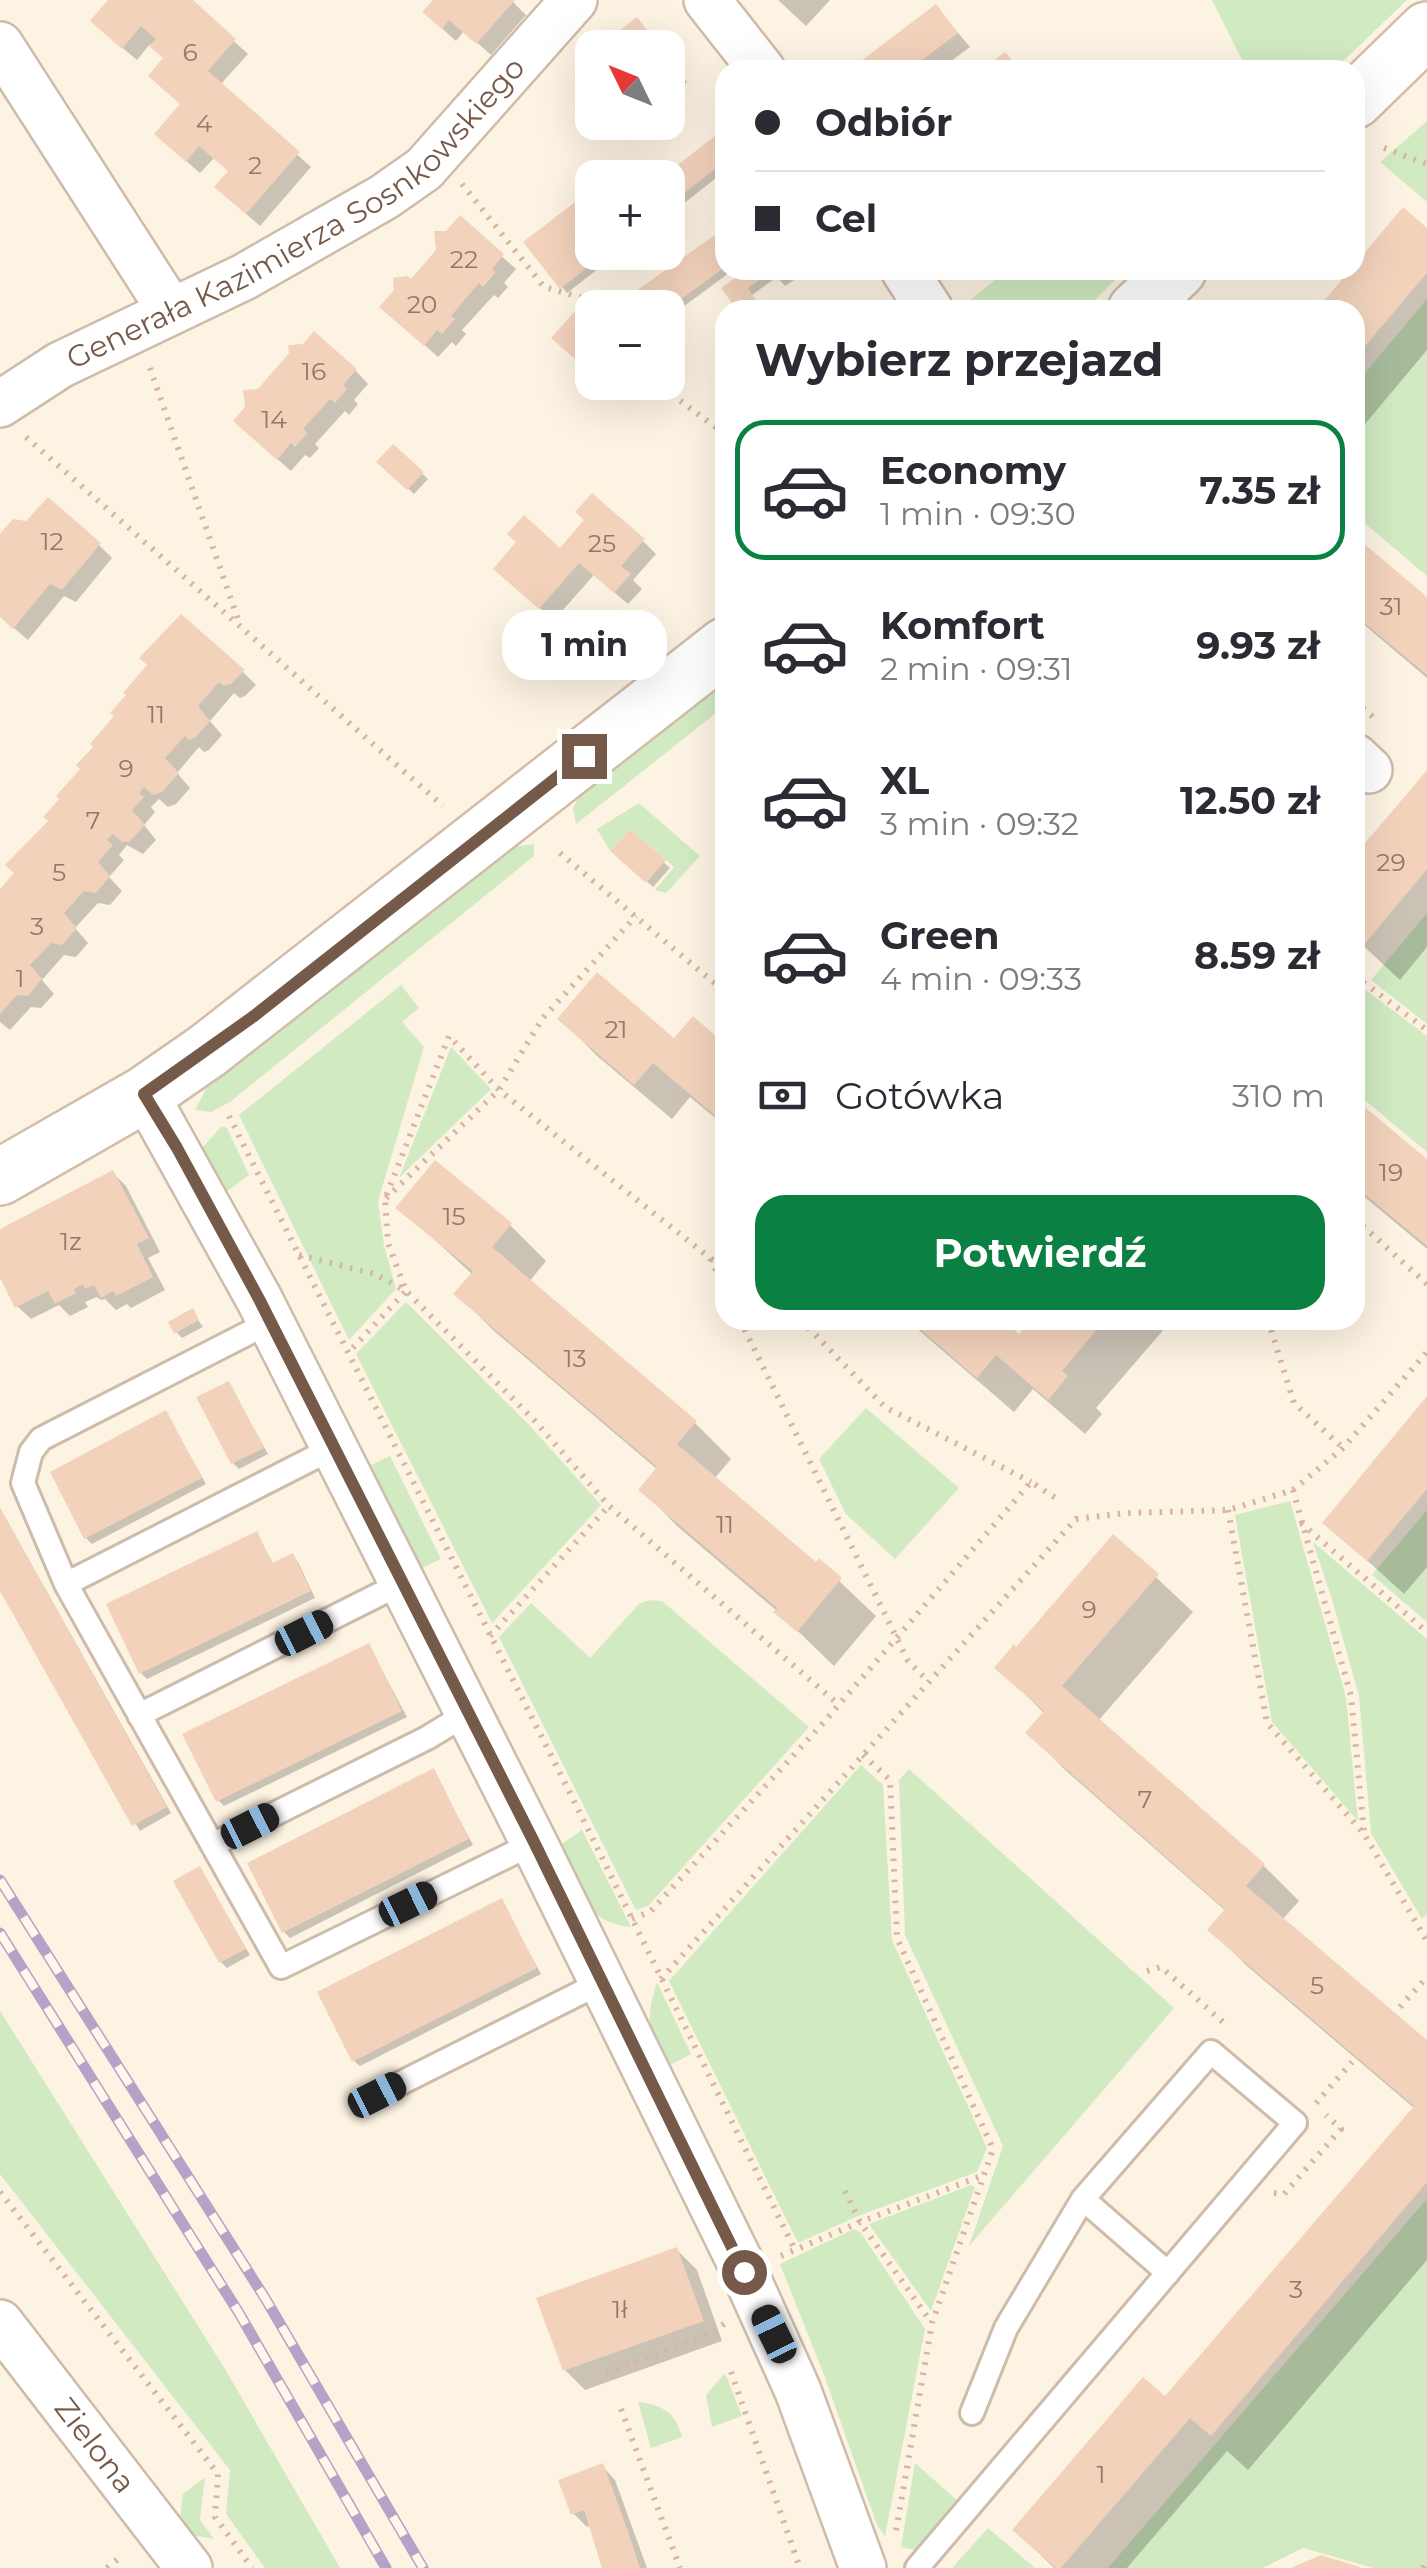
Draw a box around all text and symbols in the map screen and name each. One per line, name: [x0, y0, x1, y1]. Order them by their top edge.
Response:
north arrow: [575, 30, 685, 140]
map controls: [575, 30, 685, 400]
house number: 6: [182, 37, 198, 67]
street label: Generała Kazimierza Sosnkowskiego: [61, 49, 532, 377]
text: Odbiór: [815, 99, 952, 146]
house number: 4: [196, 108, 213, 138]
house number: 2: [248, 150, 262, 180]
button: +: [575, 160, 685, 270]
text: Cel: [815, 195, 877, 242]
house number: 22: [450, 244, 478, 274]
house number: 20: [407, 289, 437, 319]
button: −: [575, 290, 685, 400]
text: Wybierz przejazd: [755, 332, 1163, 387]
house number: 16: [302, 356, 326, 386]
house number: 14: [261, 404, 287, 434]
icon: car: [760, 445, 850, 535]
text: Economy: [880, 447, 1066, 494]
text: 7.35 zł: [1199, 467, 1320, 514]
text: 1 min · 09:30: [880, 494, 1076, 533]
house number: 12: [40, 526, 64, 556]
house number: 25: [588, 528, 616, 558]
house number: 31: [1379, 591, 1403, 621]
icon: car: [760, 600, 850, 690]
text: Komfort: [880, 602, 1045, 649]
callout: 1 min: [502, 611, 666, 681]
text: 9.93 zł: [1196, 622, 1320, 669]
text: 1 min: [541, 625, 628, 664]
text: 2 min · 09:31: [880, 649, 1073, 688]
house number: 11: [147, 699, 165, 729]
route end: [562, 734, 607, 779]
house number: 9: [118, 753, 134, 783]
icon: car: [760, 755, 850, 845]
text: XL: [880, 757, 929, 804]
text: 12.50 zł: [1180, 777, 1320, 824]
text: 3 min · 09:32: [880, 804, 1079, 843]
house number: 7: [86, 805, 100, 835]
house number: 29: [1376, 847, 1406, 877]
house number: 5: [52, 857, 66, 887]
icon: car: [760, 910, 850, 1000]
house number: 3: [30, 911, 44, 941]
text: Green: [880, 912, 1000, 959]
text: 8.59 zł: [1194, 932, 1320, 979]
text: 4 min · 09:33: [880, 959, 1082, 998]
house number: 1: [15, 963, 25, 993]
house number: 21: [604, 1014, 628, 1044]
icon: cash: [755, 1068, 810, 1123]
text: Gotówka: [835, 1072, 1004, 1119]
text: 310 m: [1232, 1076, 1325, 1115]
house number: 19: [1379, 1157, 1403, 1187]
button: Potwierdź: [755, 1195, 1325, 1310]
house number: 15: [442, 1201, 466, 1231]
house number: 1z: [60, 1226, 82, 1256]
house number: 13: [563, 1343, 587, 1373]
house number: 11: [716, 1509, 734, 1539]
house number: 9: [1081, 1594, 1097, 1624]
car: [270, 1606, 338, 1660]
house number: 7: [1138, 1784, 1152, 1814]
car: [216, 1799, 284, 1853]
car: [374, 1877, 442, 1931]
house number: 5: [1310, 1970, 1324, 2000]
car: [343, 2068, 411, 2122]
route start: [722, 2250, 767, 2295]
house number: 3: [1289, 2274, 1303, 2304]
house number: 1ł: [612, 2294, 628, 2324]
car: [747, 2300, 801, 2368]
street label: Zielona: [47, 2390, 143, 2501]
house number: 1: [1096, 2459, 1106, 2489]

